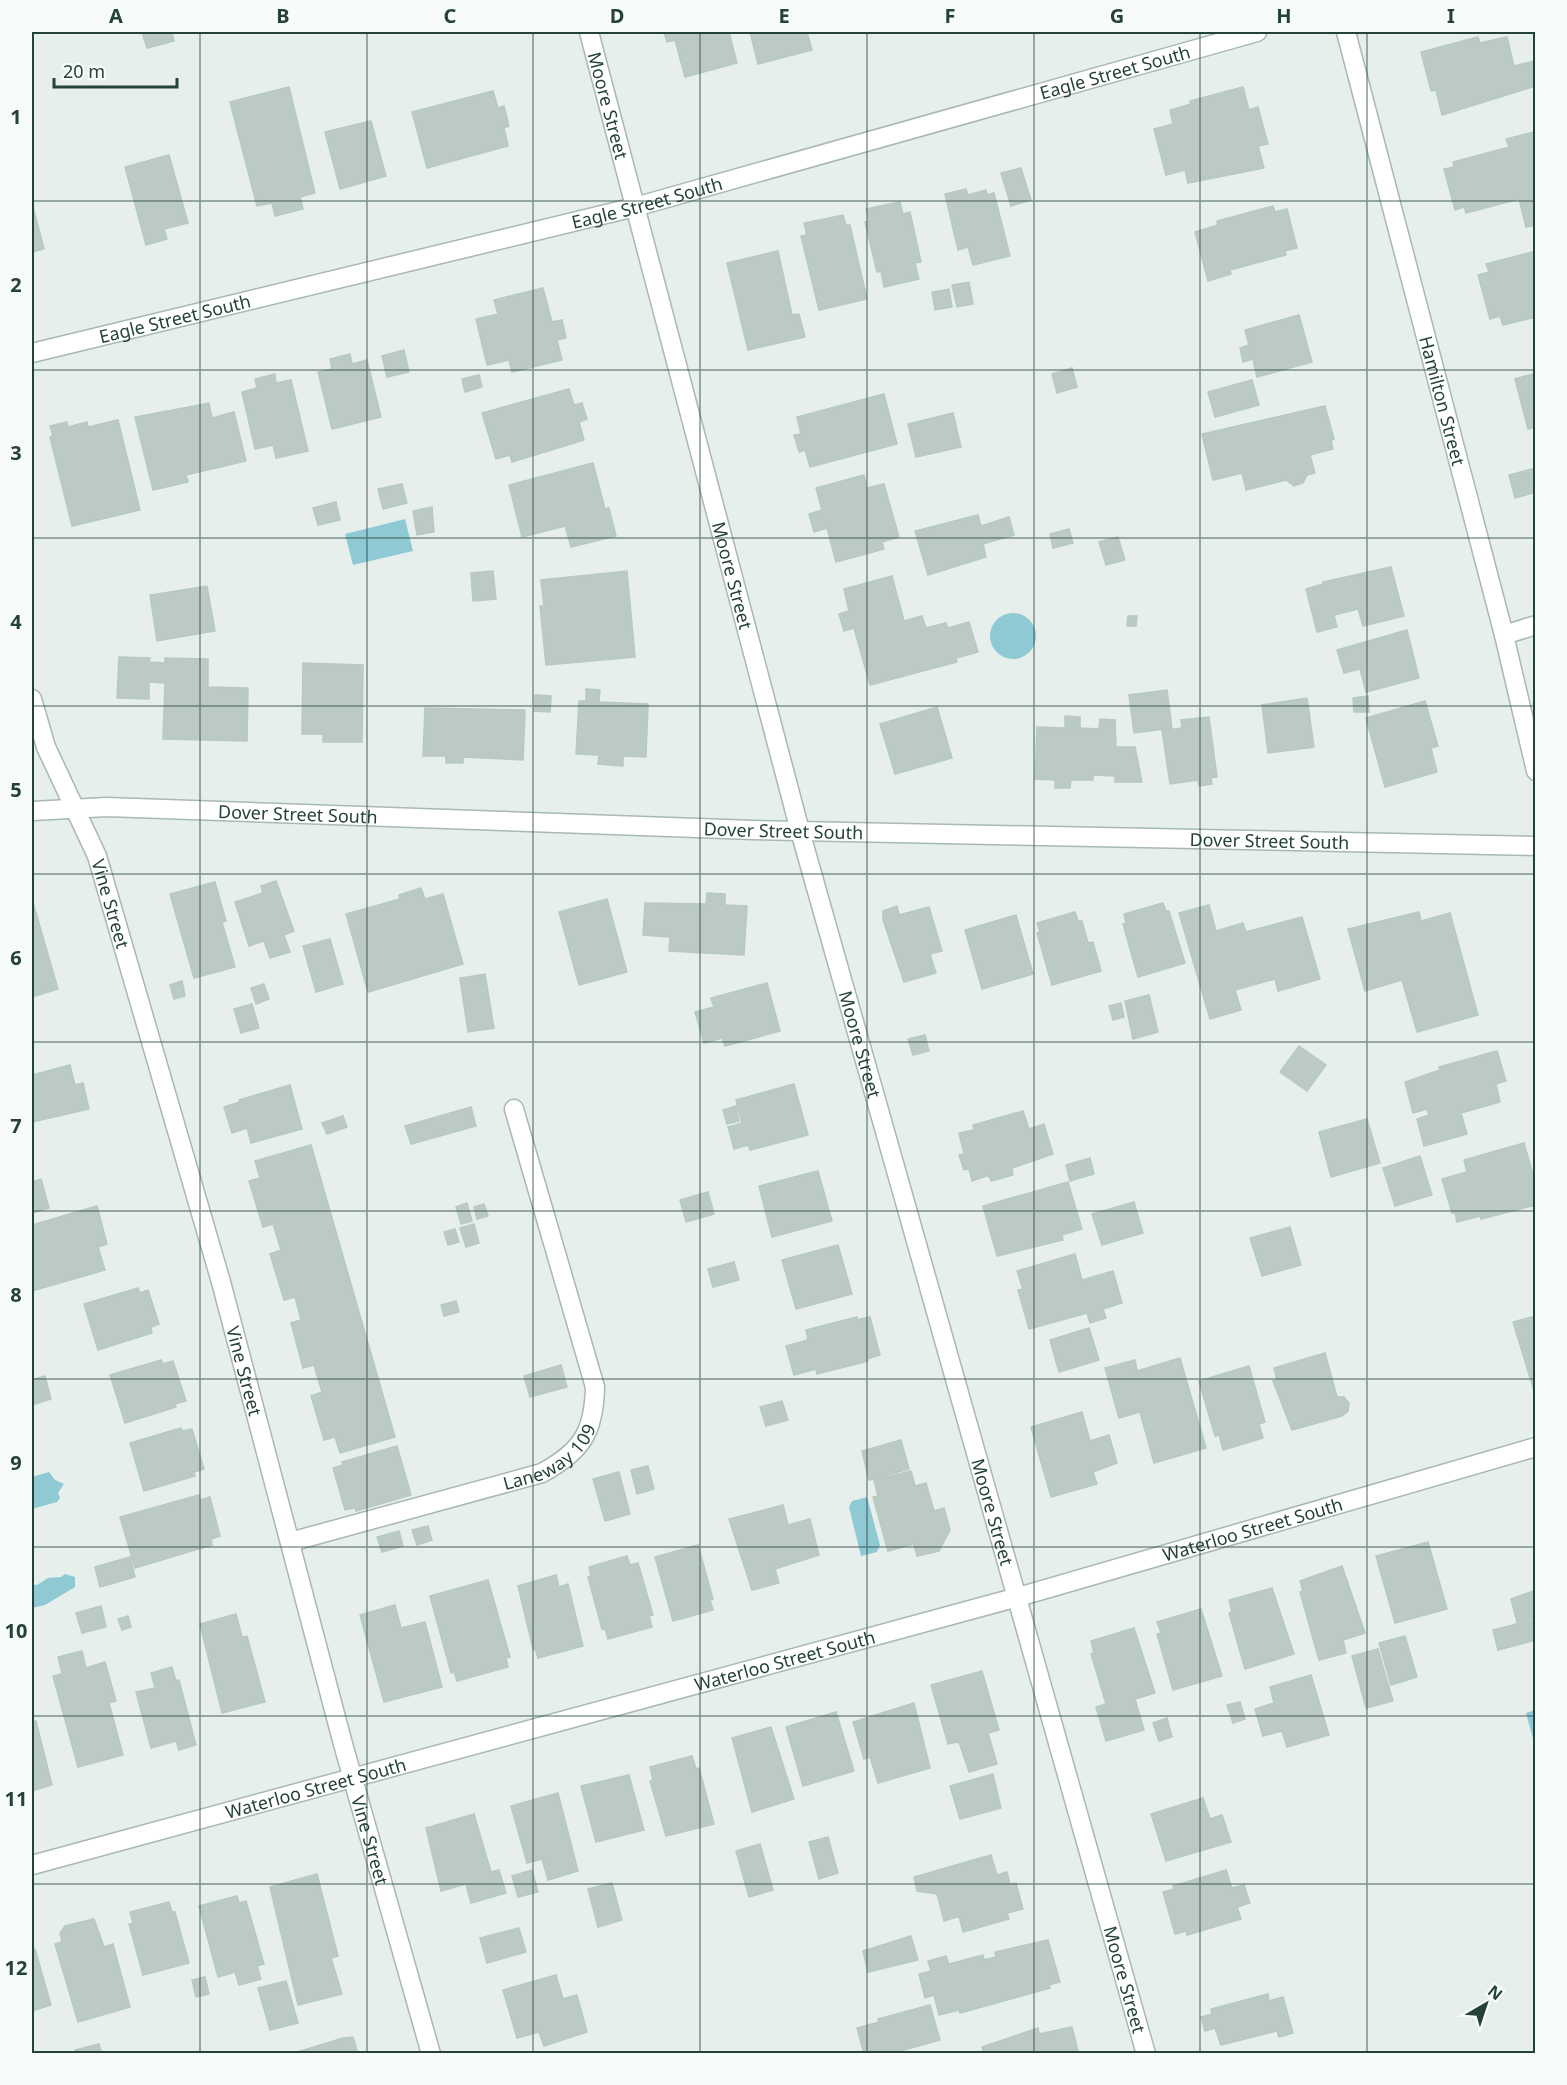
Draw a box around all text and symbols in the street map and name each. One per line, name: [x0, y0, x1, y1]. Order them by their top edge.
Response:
text: A: [109, 2, 123, 29]
text: B: [276, 2, 290, 29]
text: C: [444, 2, 457, 29]
text: D: [610, 2, 624, 29]
text: E: [778, 2, 790, 29]
text: F: [945, 2, 955, 29]
text: G: [1110, 2, 1124, 29]
text: H: [1276, 2, 1292, 29]
text: I: [1447, 2, 1455, 29]
street label: Eagle Street South: [1037, 39, 1193, 105]
street label: Moore Street: [583, 49, 634, 162]
scale bar: [54, 51, 177, 89]
text: 20 m: [63, 59, 105, 83]
text: 1: [10, 103, 22, 130]
street label: Eagle Street South: [569, 171, 725, 234]
text: 2: [10, 271, 22, 298]
street label: Eagle Street South: [97, 288, 253, 348]
street label: Hamilton Street: [1414, 333, 1471, 468]
text: 3: [10, 439, 22, 466]
street label: Moore Street: [707, 519, 758, 632]
text: 4: [10, 608, 22, 635]
text: 5: [10, 776, 22, 803]
street label: Dover Street South: [218, 799, 378, 829]
street label: Dover Street South: [703, 816, 864, 844]
street label: Dover Street South: [1189, 827, 1349, 854]
street label: Vine Street: [87, 856, 135, 952]
text: 6: [10, 944, 22, 971]
street label: Moore Street: [834, 988, 887, 1101]
text: 7: [10, 1112, 22, 1139]
text: 8: [10, 1281, 22, 1308]
street label: Vine Street: [221, 1324, 268, 1419]
street label: Laneway 109: [500, 1420, 601, 1495]
text: 9: [10, 1449, 22, 1476]
street label: Moore Street: [966, 1456, 1019, 1569]
street label: Waterloo Street South: [1160, 1492, 1345, 1566]
text: 10: [5, 1617, 27, 1644]
street label: Waterloo Street South: [692, 1624, 878, 1696]
street label: Waterloo Street South: [223, 1752, 409, 1824]
text: 11: [5, 1785, 27, 1812]
street label: Vine Street: [346, 1793, 395, 1888]
street label: Moore Street: [1098, 1923, 1152, 2036]
text: 12: [5, 1954, 27, 1981]
north arrow: [1456, 1974, 1516, 2034]
text: N: [1483, 1980, 1507, 2005]

